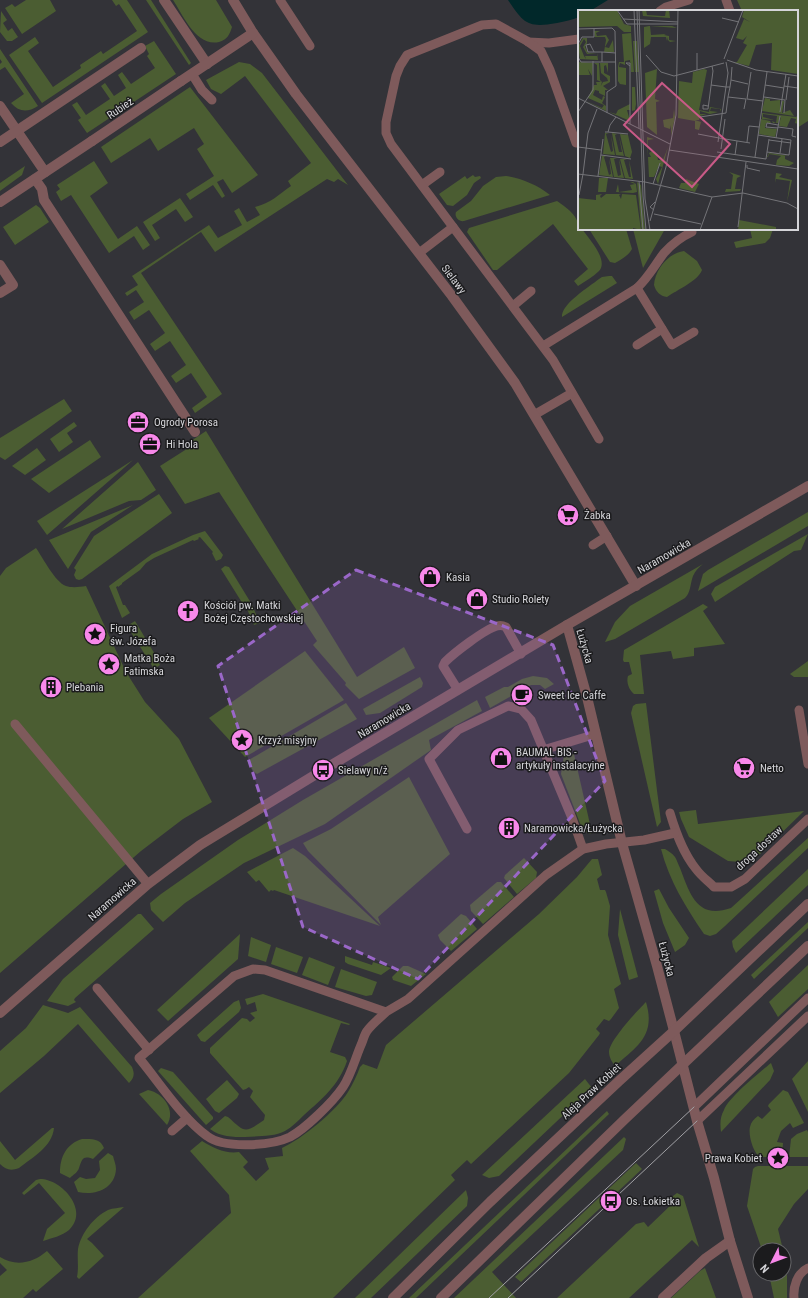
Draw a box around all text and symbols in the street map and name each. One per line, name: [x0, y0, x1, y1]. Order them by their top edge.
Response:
inset map: [578, 10, 798, 230]
street label: Rubież: [105, 95, 136, 122]
street label: Sielawy: [439, 262, 469, 297]
office icon: Ogrody Porosa: [125, 409, 151, 435]
place label: Ogrody Porosa: [154, 416, 218, 429]
office icon: Hi Hola: [137, 431, 163, 457]
place label: Hi Hola: [166, 438, 198, 451]
supermarket icon: Żabka: [555, 502, 581, 528]
place label: Żabka: [584, 509, 611, 522]
street label: Naramowicka: [635, 536, 693, 577]
shop icon: Kasia: [417, 564, 443, 590]
place label: Kasia: [446, 571, 470, 584]
shop icon: Studio Rolety: [464, 586, 490, 612]
place label: Studio Rolety: [492, 593, 550, 606]
church icon: Kościół pw. Matki Bożej Częstochowskiej: [175, 598, 201, 624]
place label: Kościół pw. Matki Bożej Częstochowskiej: [204, 599, 303, 625]
place icon: Figura św. Józefa: [82, 621, 108, 647]
place label: Figura św. Józefa: [110, 622, 156, 648]
street label: Łużycka: [573, 627, 596, 665]
place icon: Matka Boża Fatimska: [96, 651, 122, 677]
place label: Matka Boża Fatimska: [124, 652, 175, 678]
building icon: Plebania: [38, 674, 64, 700]
place label: Plebania: [66, 681, 104, 694]
cafe icon: Sweet Ice Caffe: [509, 682, 535, 708]
place label: Sweet Ice Caffe: [538, 689, 606, 702]
street label: Naramowicka: [356, 700, 413, 741]
place icon: Krzyż misyjny: [229, 727, 255, 753]
place label: Krzyż misyjny: [258, 734, 317, 747]
shop icon: BAUMAL BIS - artykuły instalacyjne: [488, 745, 514, 771]
place label: BAUMAL BIS - artykuły instalacyjne: [516, 746, 605, 772]
supermarket icon: Netto: [731, 755, 757, 781]
bus stop icon: Sielawy n/ż: [310, 757, 336, 783]
place label: Netto: [760, 762, 784, 775]
place label: Sielawy n/ż: [338, 764, 388, 777]
building icon: Naramowicka/Łużycka: [496, 815, 522, 841]
place label: Naramowicka/Łużycka: [524, 822, 623, 835]
street label: droga dostaw: [733, 823, 785, 873]
street label: Naramowicka: [86, 875, 139, 924]
street label: Łużycka: [656, 940, 677, 978]
street label: Aleja Praw Kobiet: [559, 1061, 624, 1122]
place icon: Prawa Kobiet: [765, 1145, 791, 1171]
place label: Prawa Kobiet: [705, 1152, 762, 1165]
bus stop icon: Os. Łokietka: [598, 1188, 624, 1214]
place label: Os. Łokietka: [626, 1195, 680, 1208]
north arrow: [752, 1242, 792, 1282]
text: N: [758, 1261, 772, 1275]

